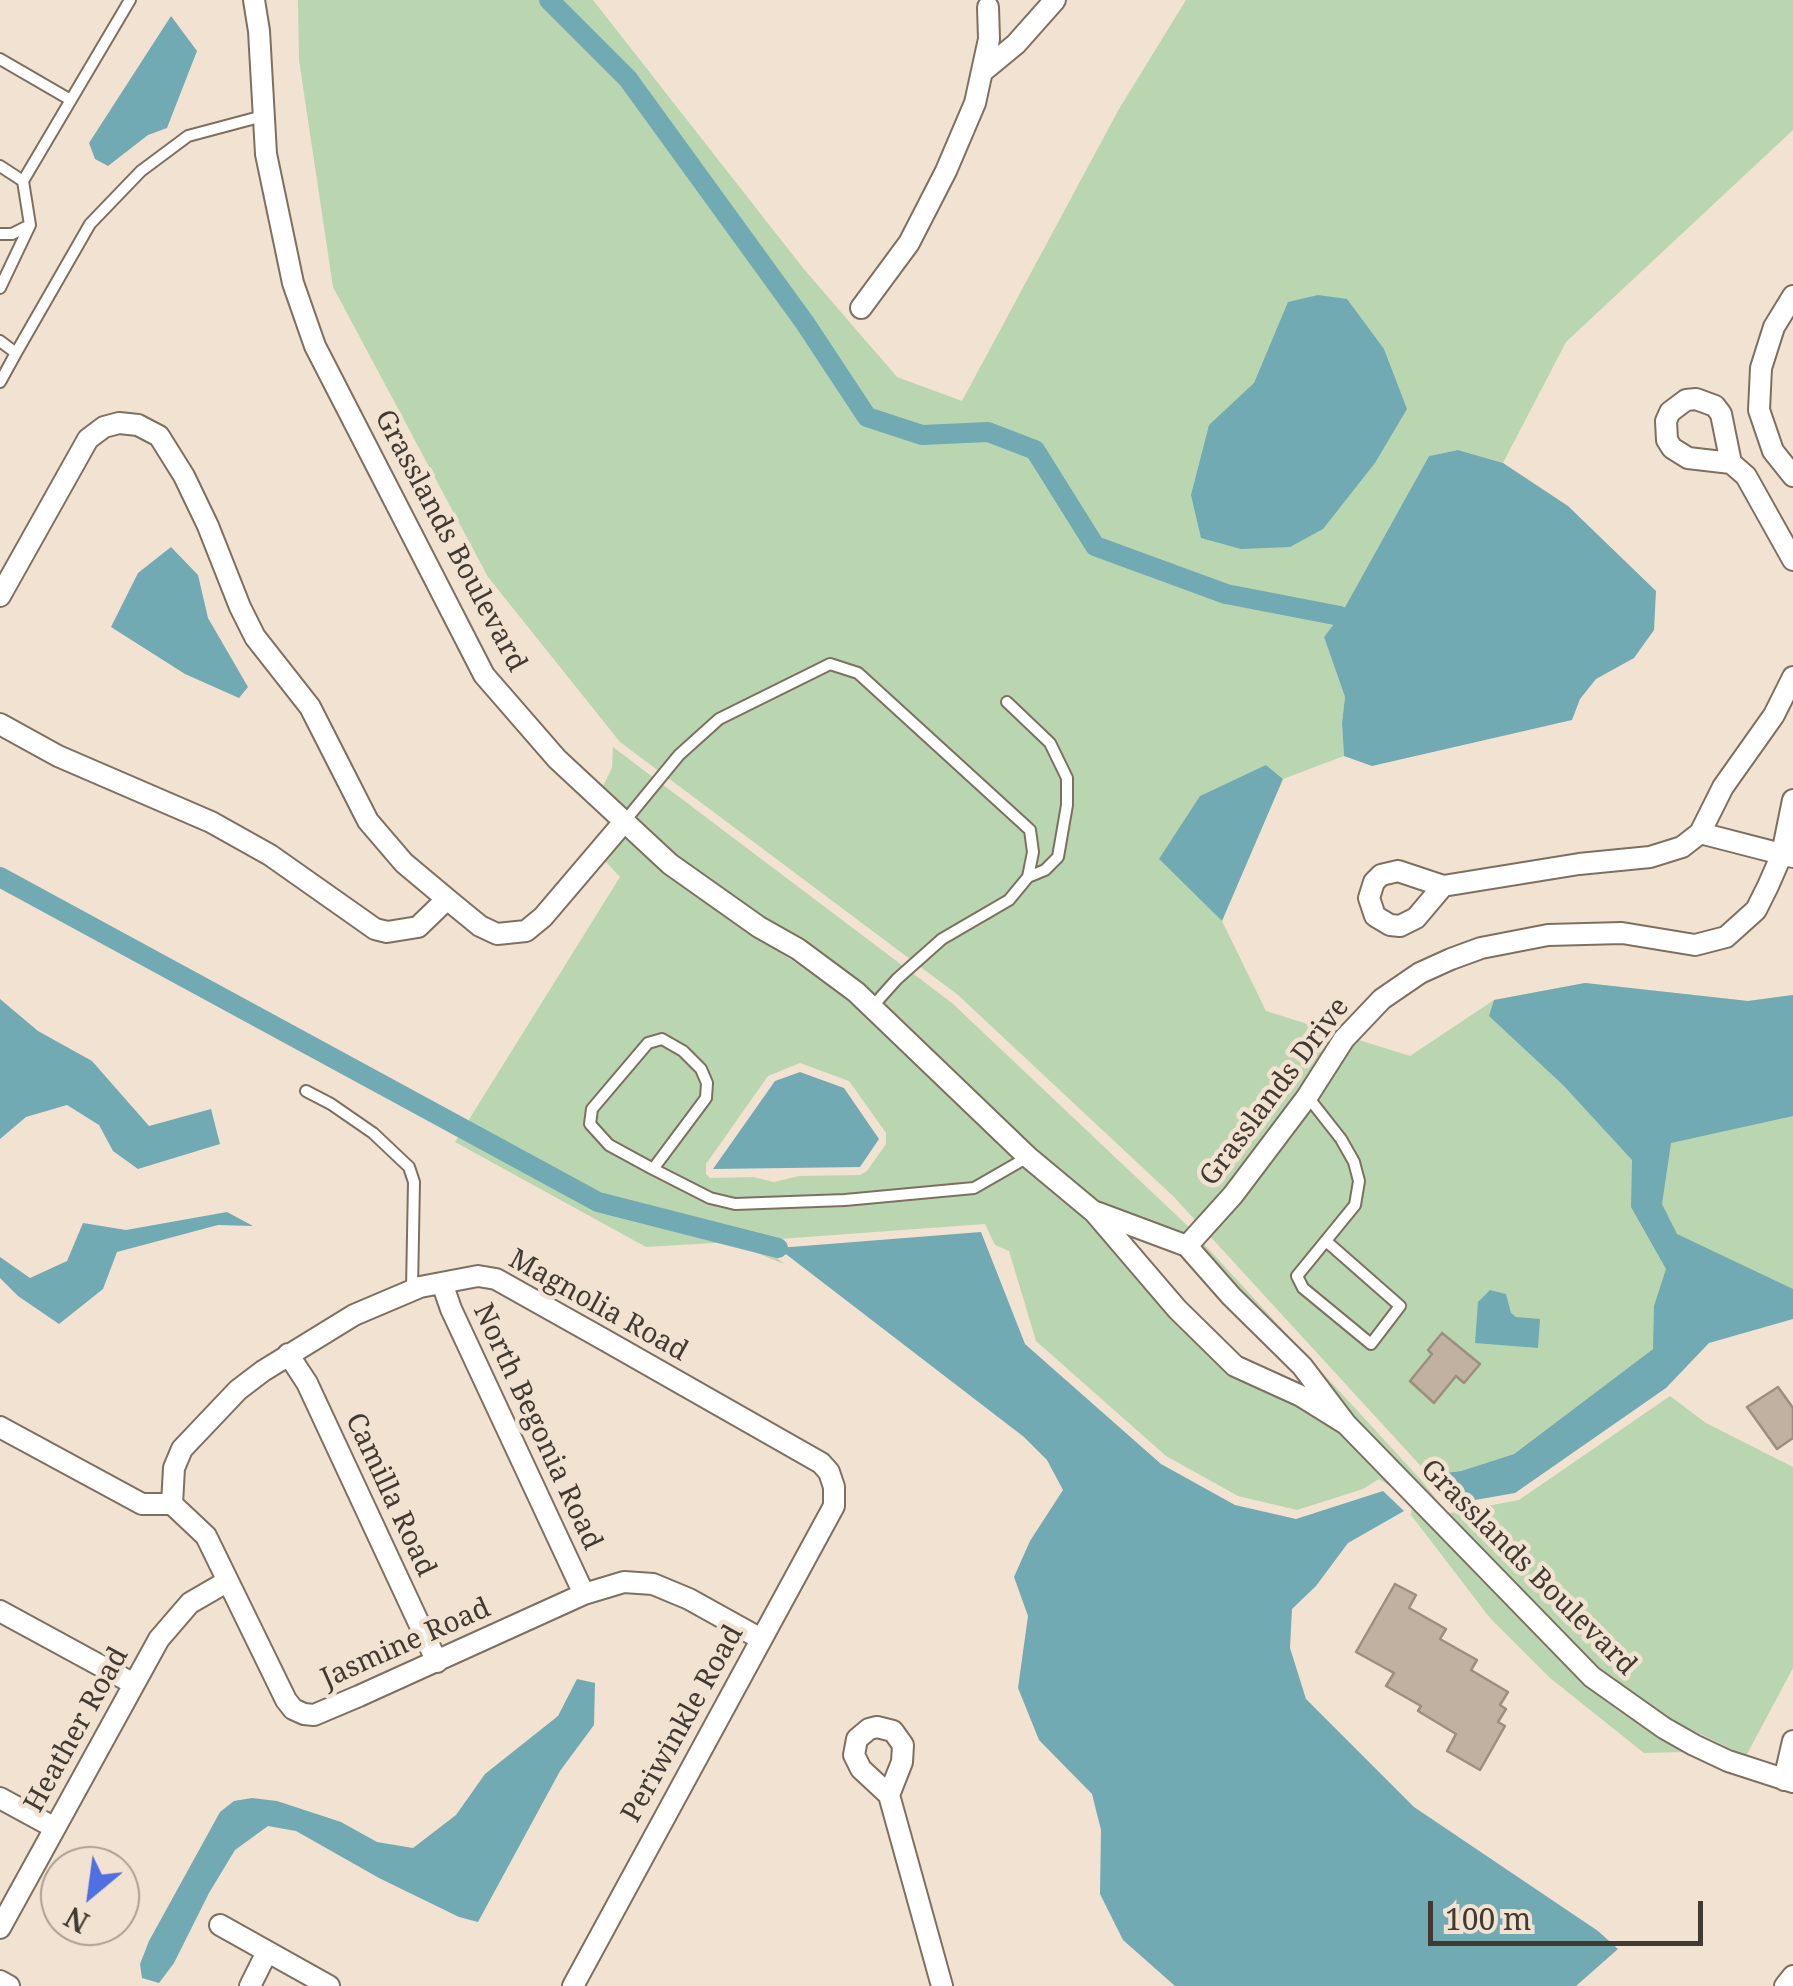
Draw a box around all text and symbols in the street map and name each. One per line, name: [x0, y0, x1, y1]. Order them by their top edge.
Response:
street label: Grasslands Boulevard: [367, 404, 533, 678]
street label: Grasslands Drive: [1193, 991, 1357, 1193]
street label: Magnolia Road: [503, 1243, 693, 1369]
street label: North Begonia Road: [465, 1299, 609, 1555]
street label: Camilla Road: [338, 1408, 442, 1582]
street label: Grasslands Boulevard: [1413, 1453, 1643, 1683]
street label: Jasmine Road: [316, 1592, 496, 1696]
street label: Periwinkle Road: [615, 1620, 751, 1828]
street label: Heather Road: [18, 1642, 136, 1818]
north arrow: [40, 1846, 140, 1946]
scale bar: [1433, 1881, 1708, 1943]
text: 100 m: [1445, 1898, 1531, 1939]
text: N: [58, 1899, 95, 1942]

